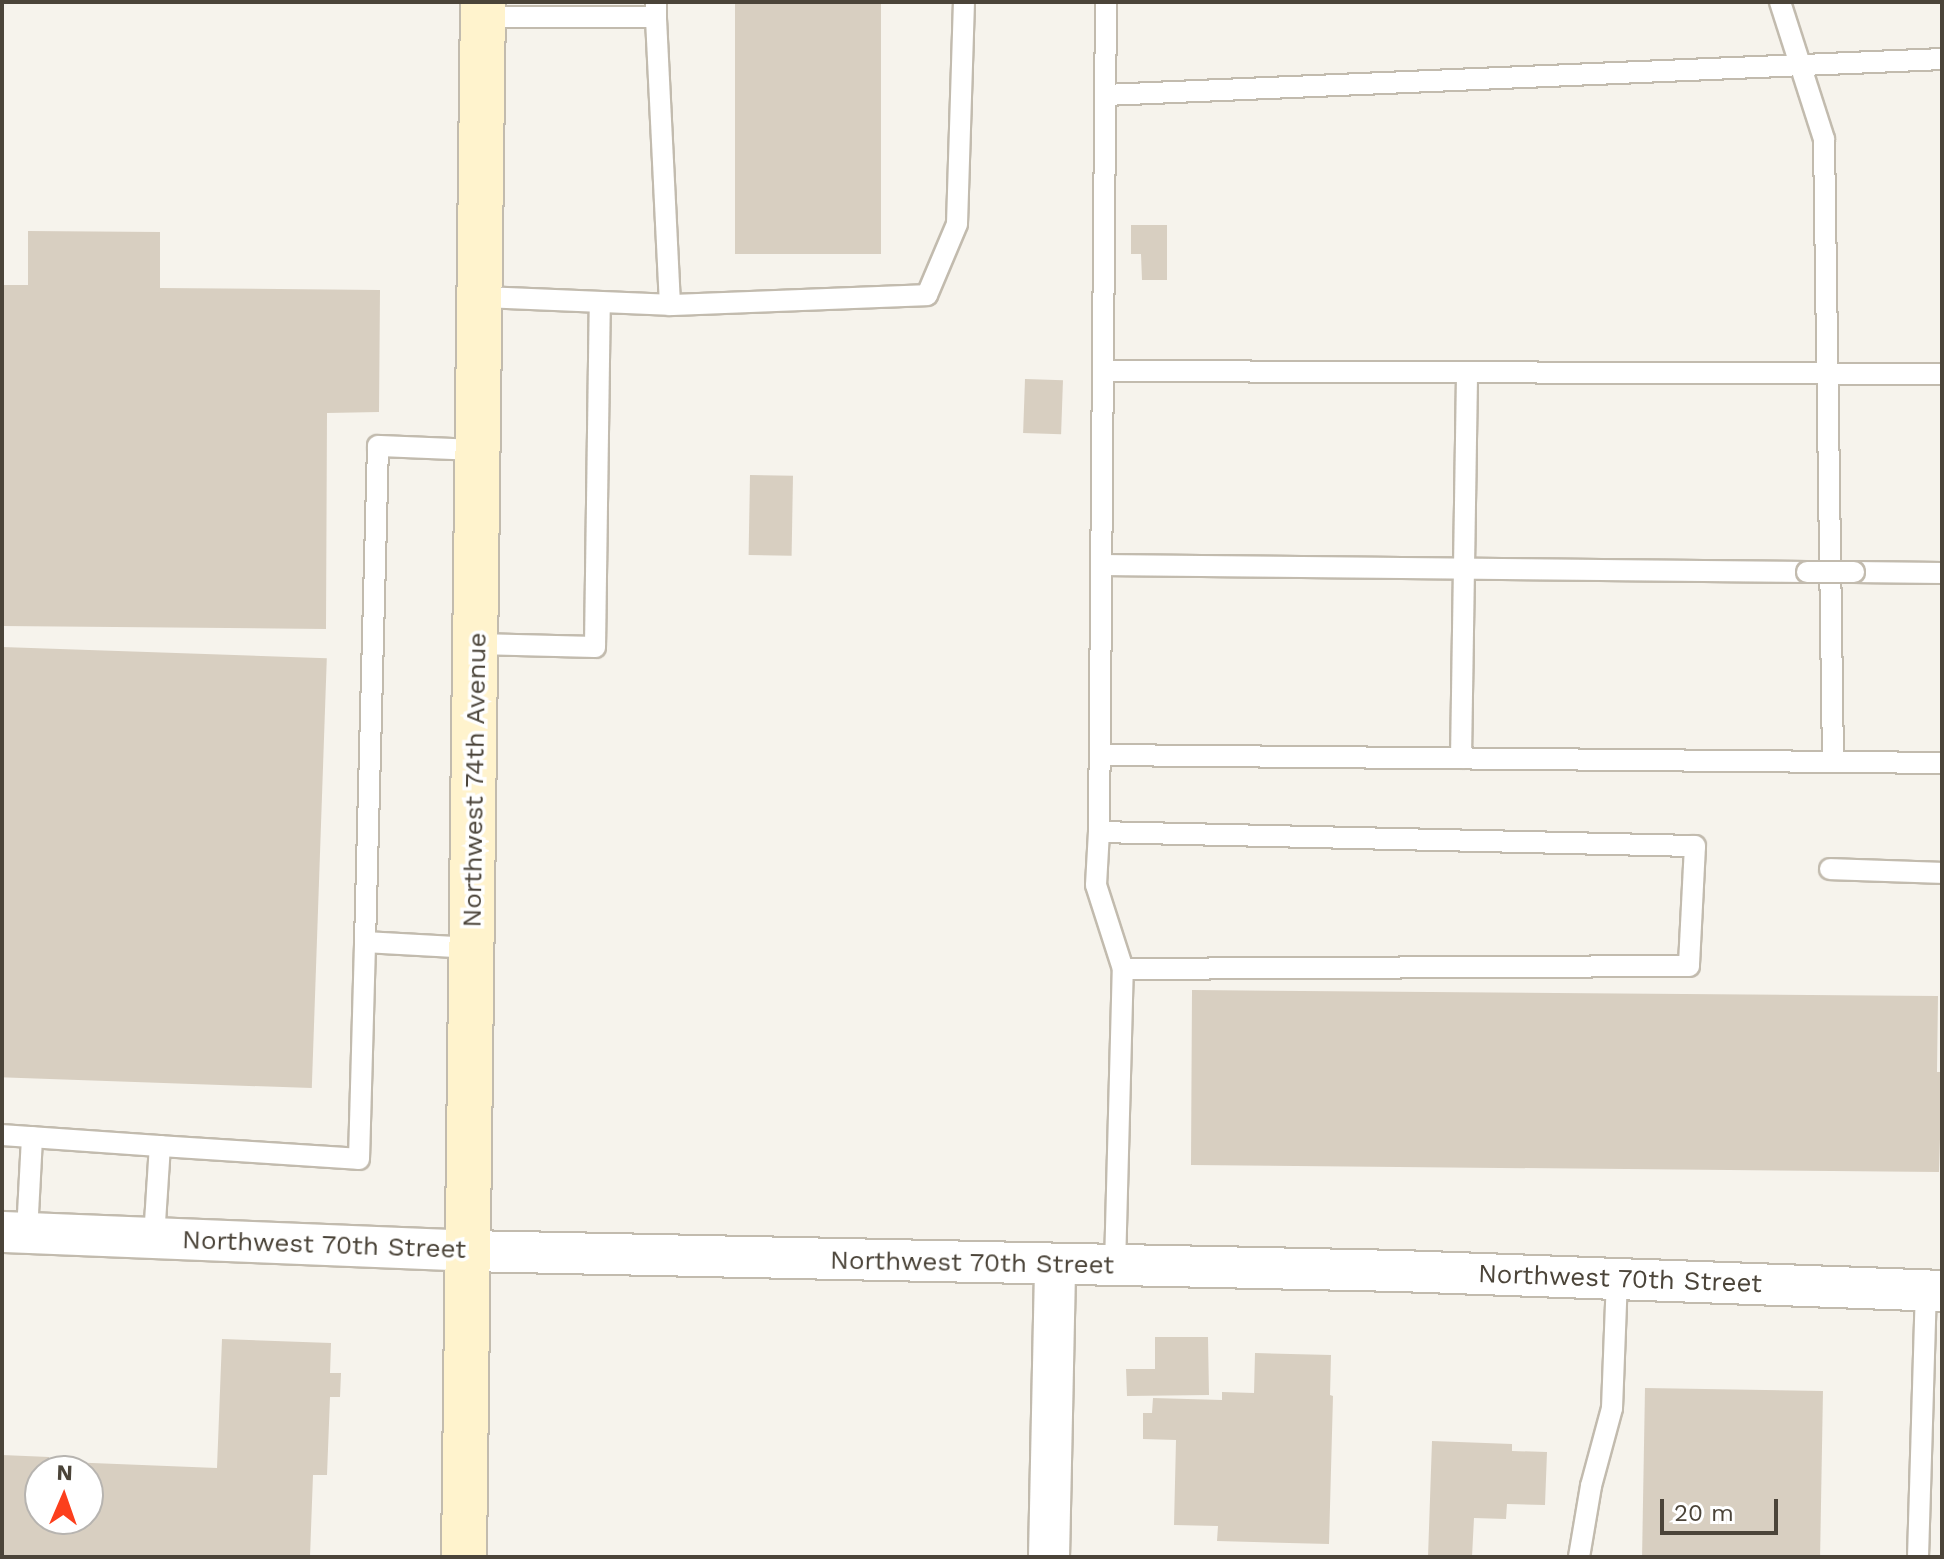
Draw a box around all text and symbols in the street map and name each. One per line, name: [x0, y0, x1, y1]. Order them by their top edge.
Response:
street label: Northwest 74th Avenue: [457, 631, 493, 929]
street label: Northwest 70th Street: [181, 1224, 467, 1266]
street label: Northwest 70th Street: [829, 1245, 1115, 1281]
street label: Northwest 70th Street: [1477, 1258, 1763, 1300]
north arrow: [24, 1455, 104, 1535]
text: N: [56, 1460, 73, 1485]
scale bar: [1664, 1483, 1782, 1533]
text: 20 m: [1674, 1499, 1734, 1527]

